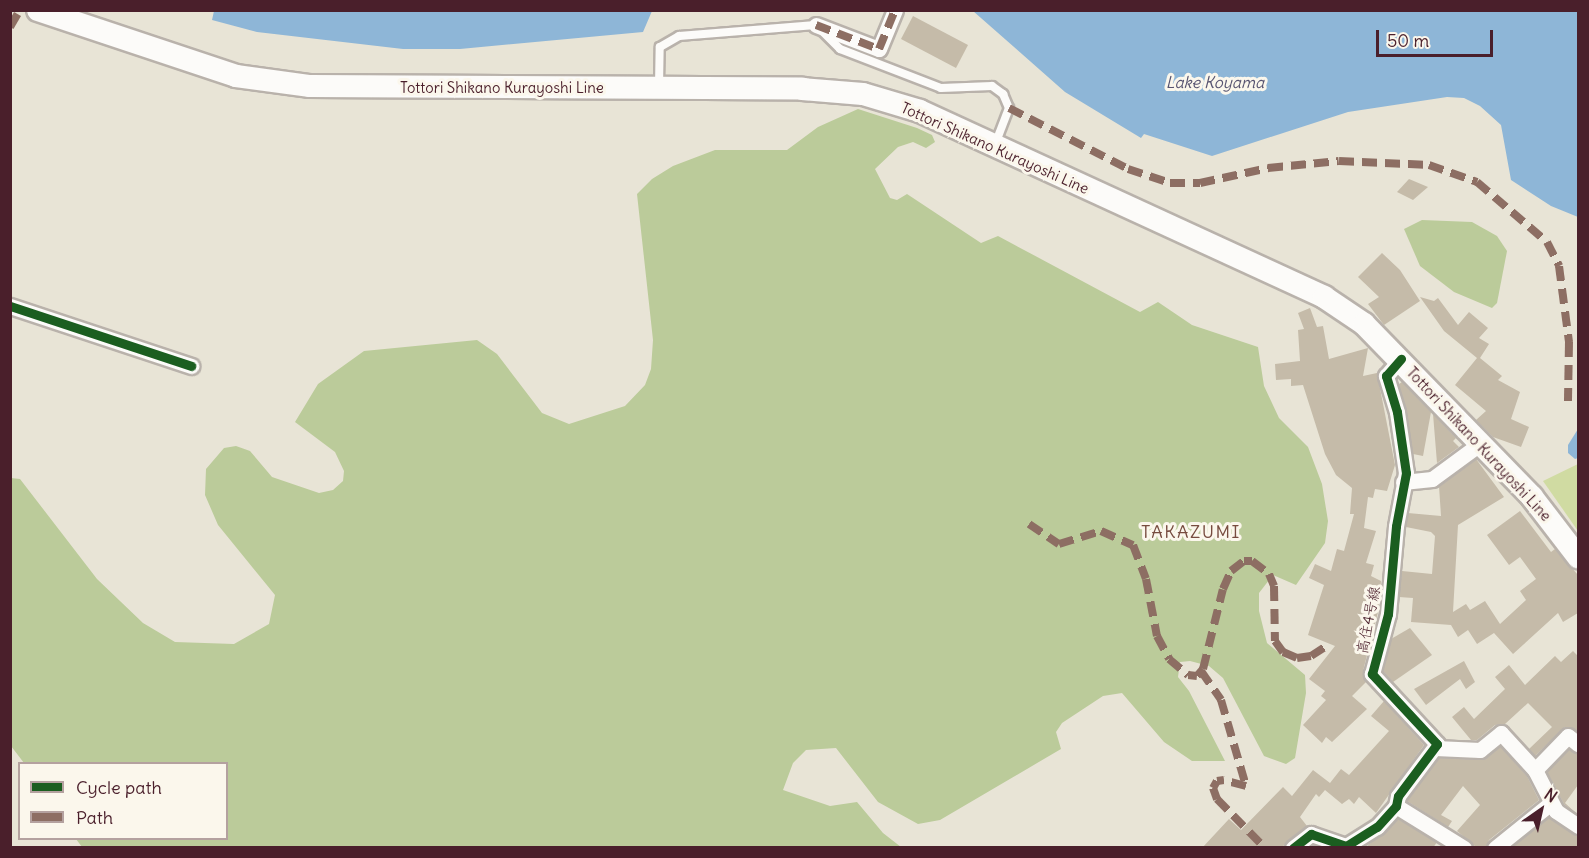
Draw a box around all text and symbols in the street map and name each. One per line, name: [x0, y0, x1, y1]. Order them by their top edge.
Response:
scale bar: [1379, 18, 1496, 56]
text: 50 m: [1387, 29, 1429, 52]
water label: Lake Koyama: [1166, 72, 1264, 92]
street label: Tottori Shikano Kurayoshi Line: [400, 79, 604, 97]
street label: Tottori Shikano Kurayoshi Line: [898, 98, 1092, 198]
street label: Tottori Shikano Kurayoshi Line: [1403, 363, 1555, 525]
district label: TAKAZUMI: [1141, 521, 1241, 543]
street label: 高住4号線: [1353, 585, 1383, 655]
legend: [18, 762, 228, 840]
text: Cycle path: [76, 776, 162, 799]
north arrow: [1511, 780, 1571, 840]
text: N: [1541, 784, 1561, 806]
text: Path: [76, 806, 113, 829]

